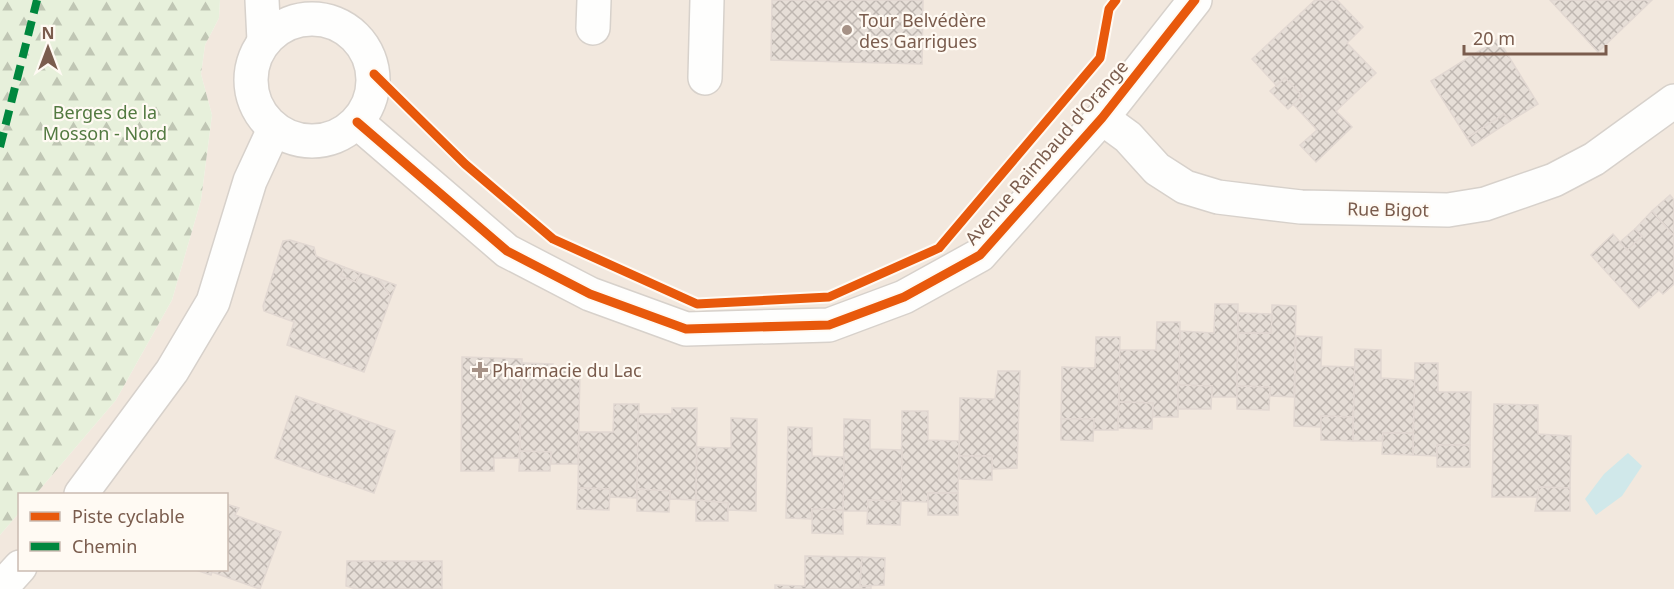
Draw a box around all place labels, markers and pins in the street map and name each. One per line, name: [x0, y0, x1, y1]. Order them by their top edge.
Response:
place label: Tour Belvédère des Garrigues: [859, 8, 986, 53]
marker: Tour Belvédère des Garrigues: [840, 23, 854, 37]
place label: Pharmacie du Lac: [492, 358, 642, 382]
marker: Pharmacie du Lac: [473, 363, 487, 377]

